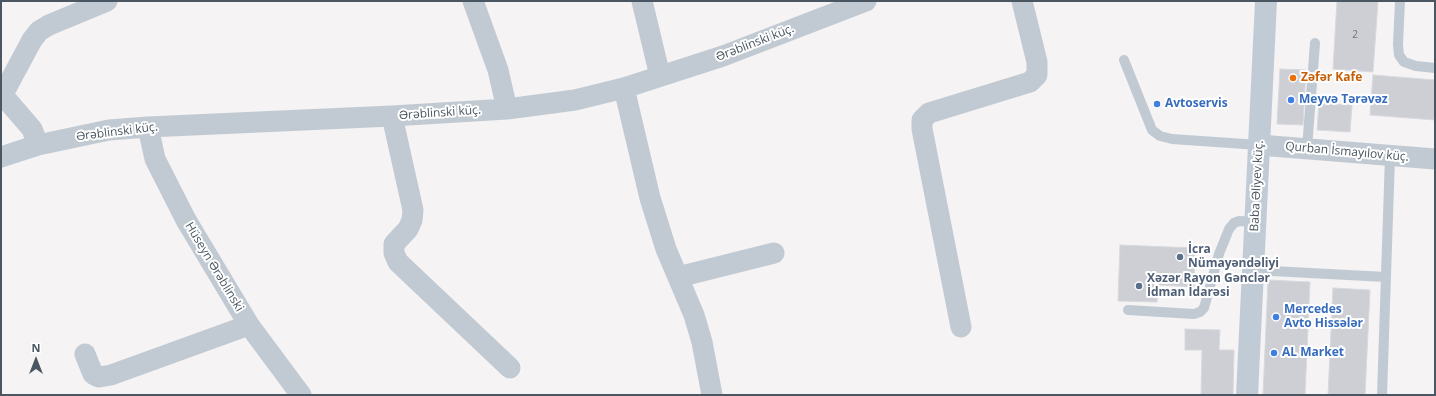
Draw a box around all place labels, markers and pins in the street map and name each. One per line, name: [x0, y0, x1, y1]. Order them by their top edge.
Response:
place label: Zəfər Kafe: [1301, 71, 1362, 85]
marker: Zəfər Kafe: [1288, 73, 1298, 83]
place label: Meyvə Tərəvəz: [1299, 93, 1388, 107]
marker: Meyvə Tərəvəz: [1286, 95, 1296, 105]
place label: Avtoservis: [1165, 97, 1228, 111]
marker: Avtoservis: [1152, 99, 1162, 109]
place label: İcra Nümayəndəliyi: [1188, 243, 1279, 271]
marker: İcra Nümayəndəliyi: [1175, 252, 1185, 262]
place label: Xəzər Rayon Gənclər İdman İdarəsi: [1147, 272, 1270, 300]
marker: Xəzər Rayon Gənclər İdman İdarəsi: [1134, 281, 1144, 291]
place label: Mercedes Avto Hissələr: [1284, 303, 1363, 331]
marker: Mercedes Avto Hissələr: [1271, 312, 1281, 322]
place label: AL Market: [1282, 346, 1344, 360]
marker: AL Market: [1269, 348, 1279, 358]

